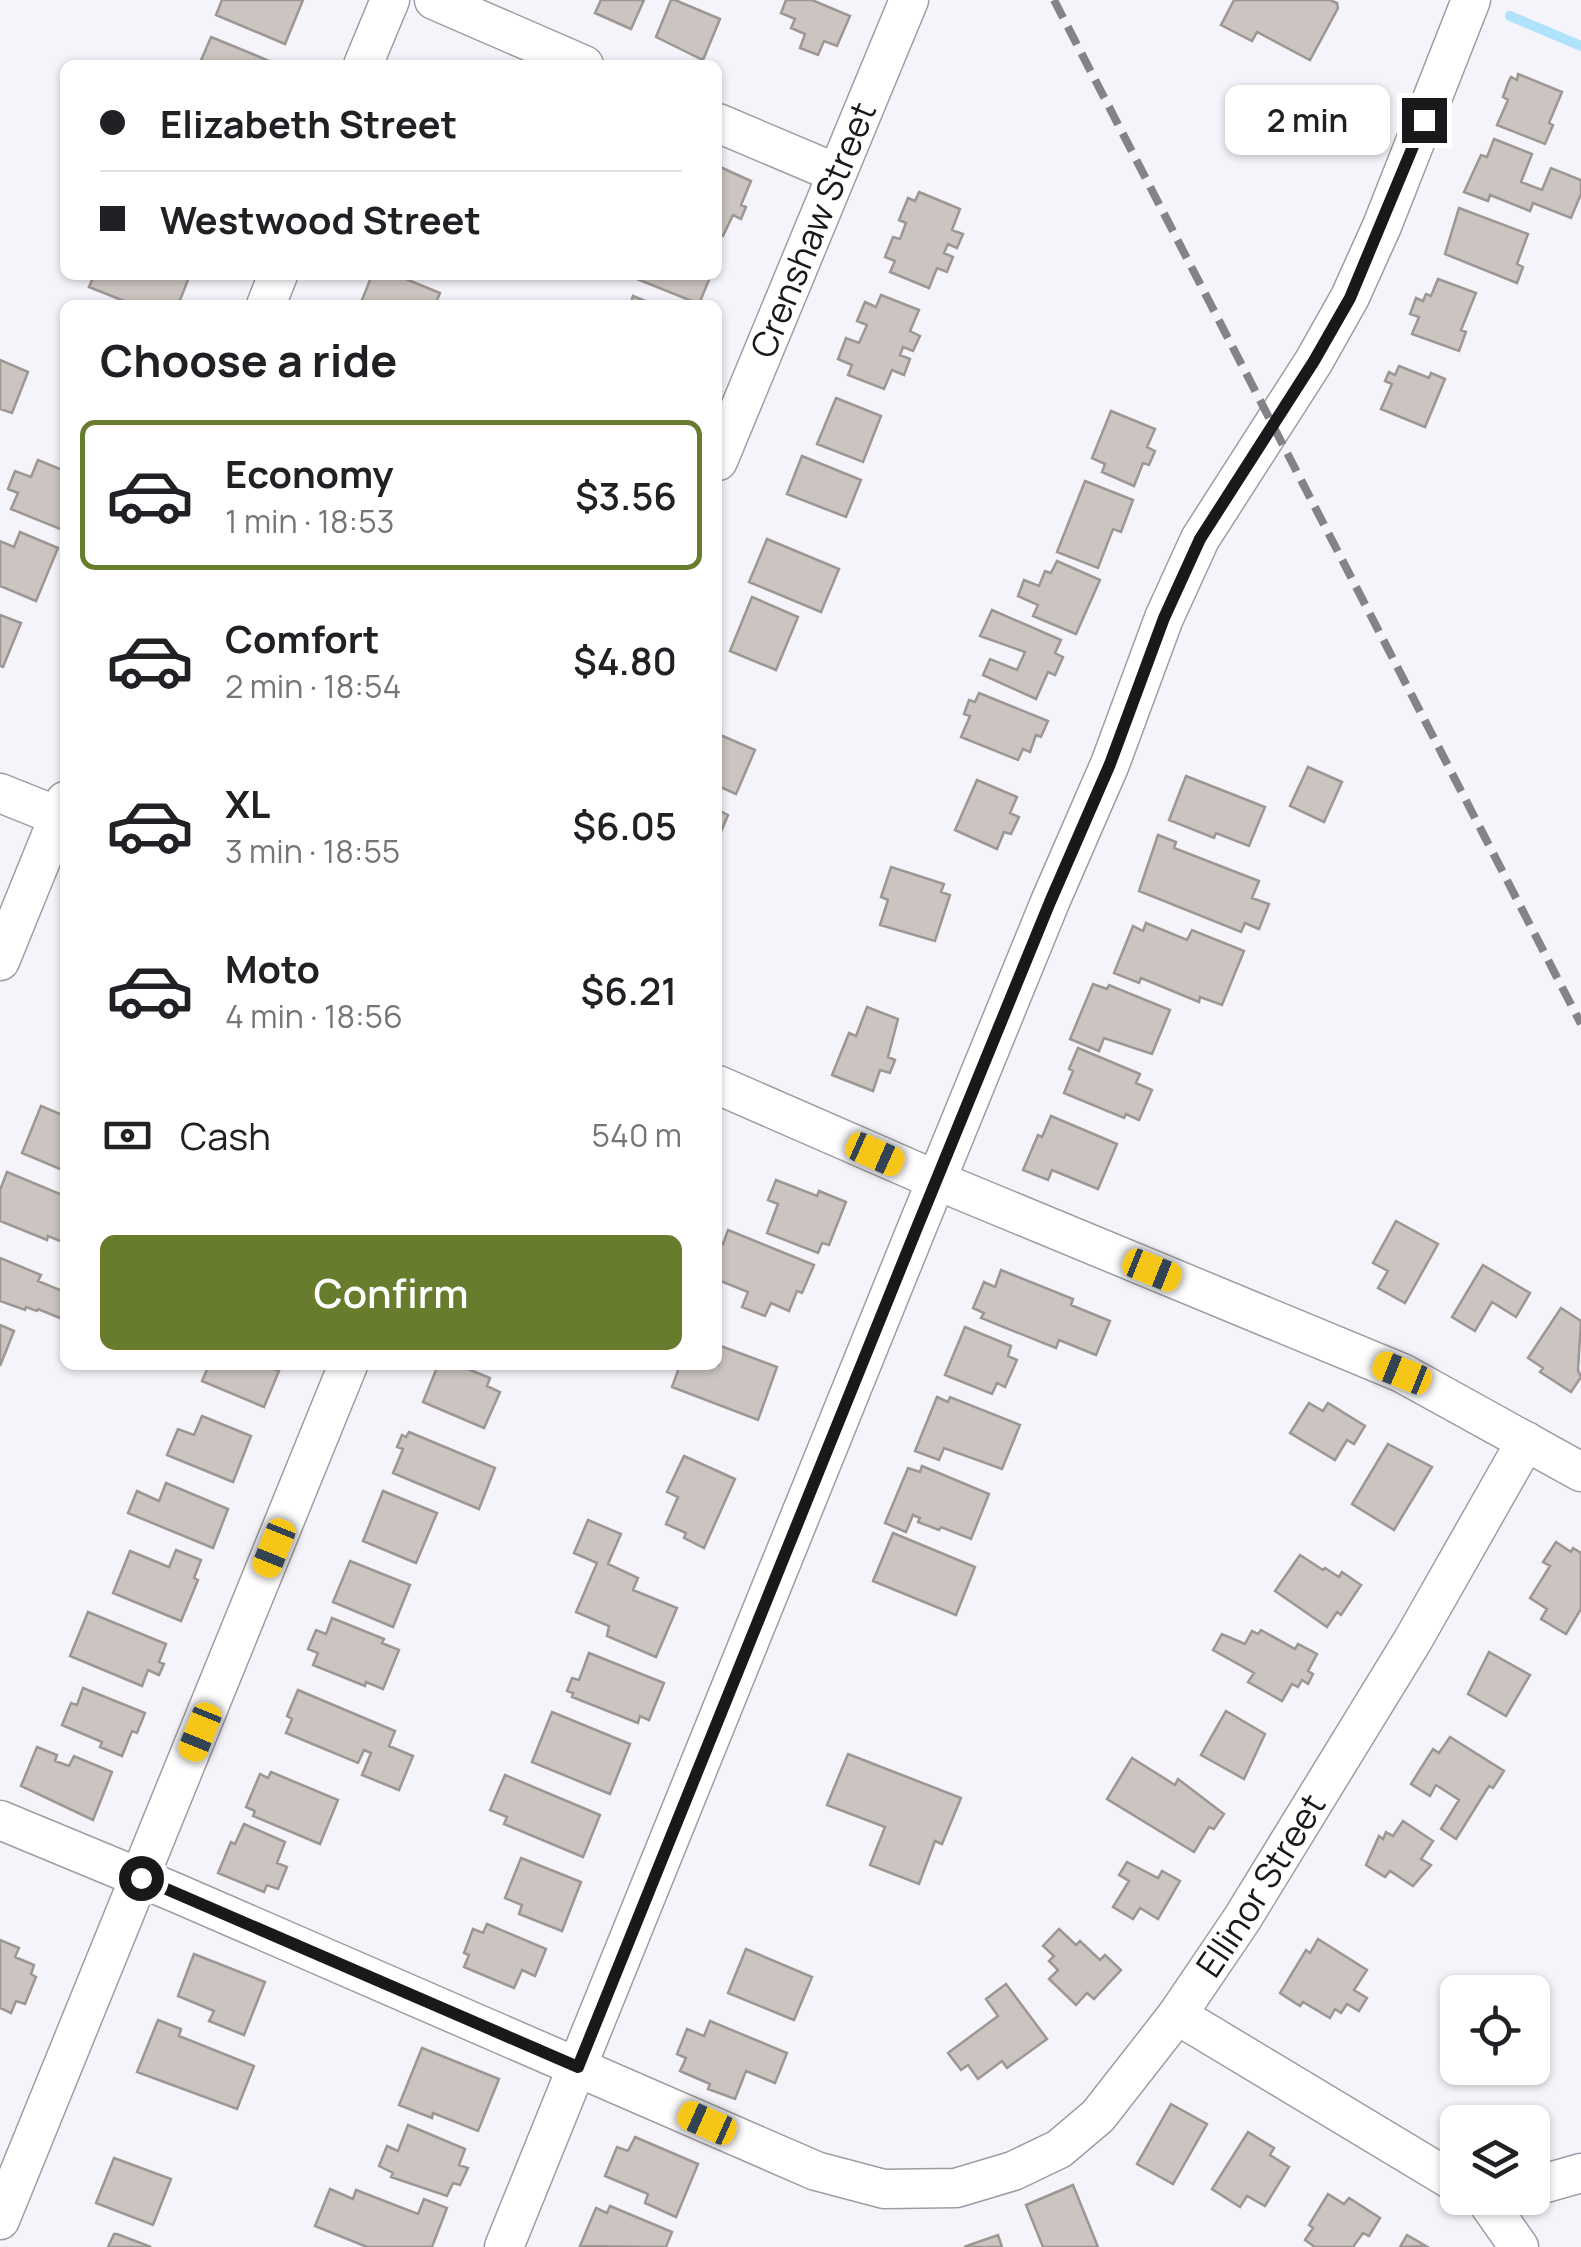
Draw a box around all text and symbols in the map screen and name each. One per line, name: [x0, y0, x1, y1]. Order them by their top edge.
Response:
callout: 2 min: [1224, 85, 1389, 155]
street label: Crenshaw Street: [738, 94, 887, 365]
text: Elizabeth Street: [160, 97, 457, 149]
text: 2 min: [1267, 98, 1348, 142]
route end: [1402, 98, 1447, 143]
text: Westwood Street: [160, 193, 481, 245]
text: Choose a ride: [100, 329, 397, 391]
text: Economy: [225, 447, 394, 499]
icon: car: [105, 450, 195, 540]
text: $3.56: [575, 469, 677, 521]
text: 1 min · 18:53: [225, 499, 394, 543]
text: Comfort: [225, 612, 379, 664]
icon: car: [105, 615, 195, 705]
text: $4.80: [573, 634, 677, 686]
text: 2 min · 18:54: [225, 664, 401, 708]
text: XL: [225, 777, 270, 829]
icon: car: [105, 780, 195, 870]
text: $6.05: [573, 799, 677, 851]
text: 3 min · 18:55: [225, 829, 400, 873]
text: Moto: [225, 942, 320, 994]
icon: car: [105, 945, 195, 1035]
text: $6.21: [581, 964, 677, 1016]
text: 4 min · 18:56: [225, 994, 403, 1038]
icon: cash: [100, 1108, 155, 1163]
text: Cash: [180, 1109, 271, 1161]
text: 540 m: [592, 1113, 682, 1157]
car: [841, 1128, 909, 1180]
button: Confirm: [100, 1235, 682, 1350]
car: [1119, 1245, 1185, 1295]
car: [1369, 1348, 1435, 1398]
car: [249, 1515, 299, 1581]
car: [175, 1699, 225, 1765]
street label: Ellinor Street: [1185, 1784, 1336, 1986]
route start: [119, 1856, 164, 1901]
map controls: [1440, 1975, 1550, 2215]
button: locate: [1440, 1975, 1550, 2085]
car: [673, 2097, 741, 2149]
button: layers: [1440, 2105, 1550, 2215]

